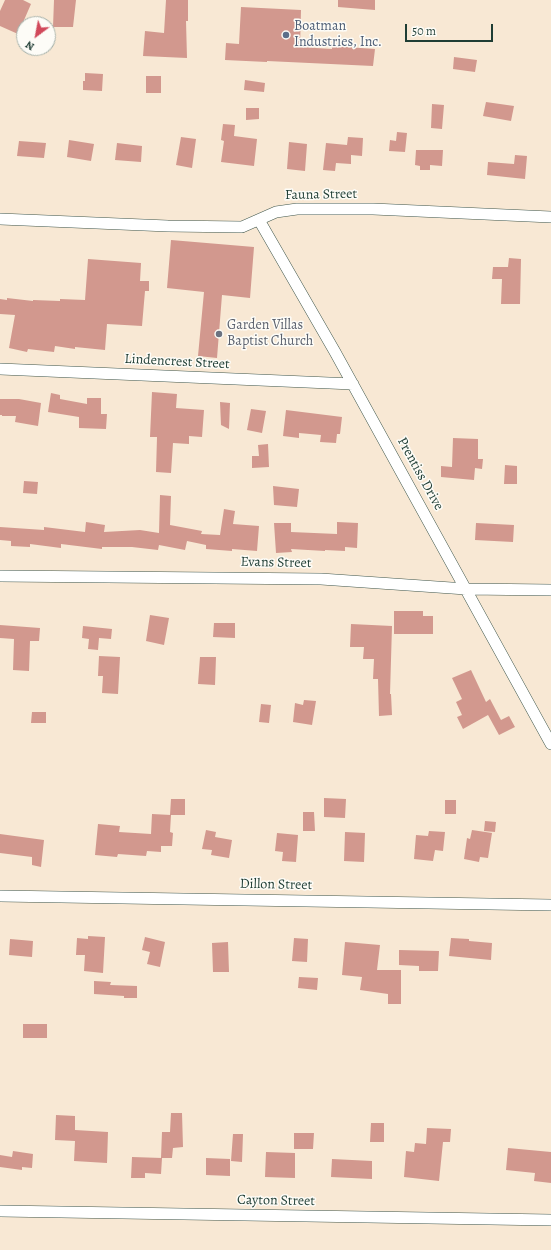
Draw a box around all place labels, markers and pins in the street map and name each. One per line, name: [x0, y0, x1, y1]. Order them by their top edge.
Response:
place label: Boatman Industries, Inc.: [294, 19, 382, 52]
marker: Boatman Industries, Inc.: [281, 30, 291, 40]
place label: Garden Villas Baptist Church: [227, 318, 313, 350]
marker: Garden Villas Baptist Church: [214, 329, 224, 339]

